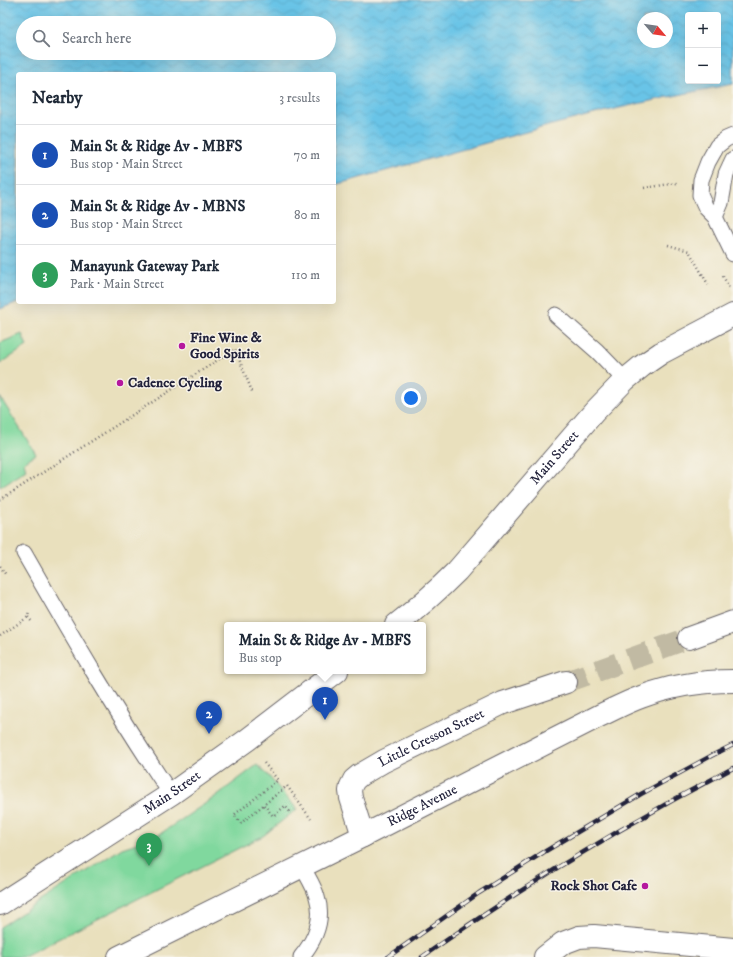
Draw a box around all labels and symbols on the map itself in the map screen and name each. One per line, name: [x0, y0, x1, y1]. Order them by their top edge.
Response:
north arrow: [637, 12, 673, 48]
place label: Fine Wine & Good Spirits: [190, 329, 262, 363]
marker: Fine Wine & Good Spirits: [177, 341, 187, 351]
place label: Cadence Cycling: [128, 374, 223, 392]
marker: Cadence Cycling: [115, 378, 125, 388]
your location: [401, 388, 421, 408]
street label: Main Street: [526, 427, 583, 489]
pin: 1: [312, 687, 338, 720]
pin: 2: [196, 701, 222, 734]
street label: Little Cresson Street: [375, 704, 488, 771]
street label: Main Street: [140, 766, 205, 818]
street label: Ridge Avenue: [384, 780, 461, 831]
pin: 3: [136, 833, 162, 866]
place label: Rock Shot Cafe: [551, 877, 637, 895]
marker: Rock Shot Cafe: [640, 881, 650, 891]

